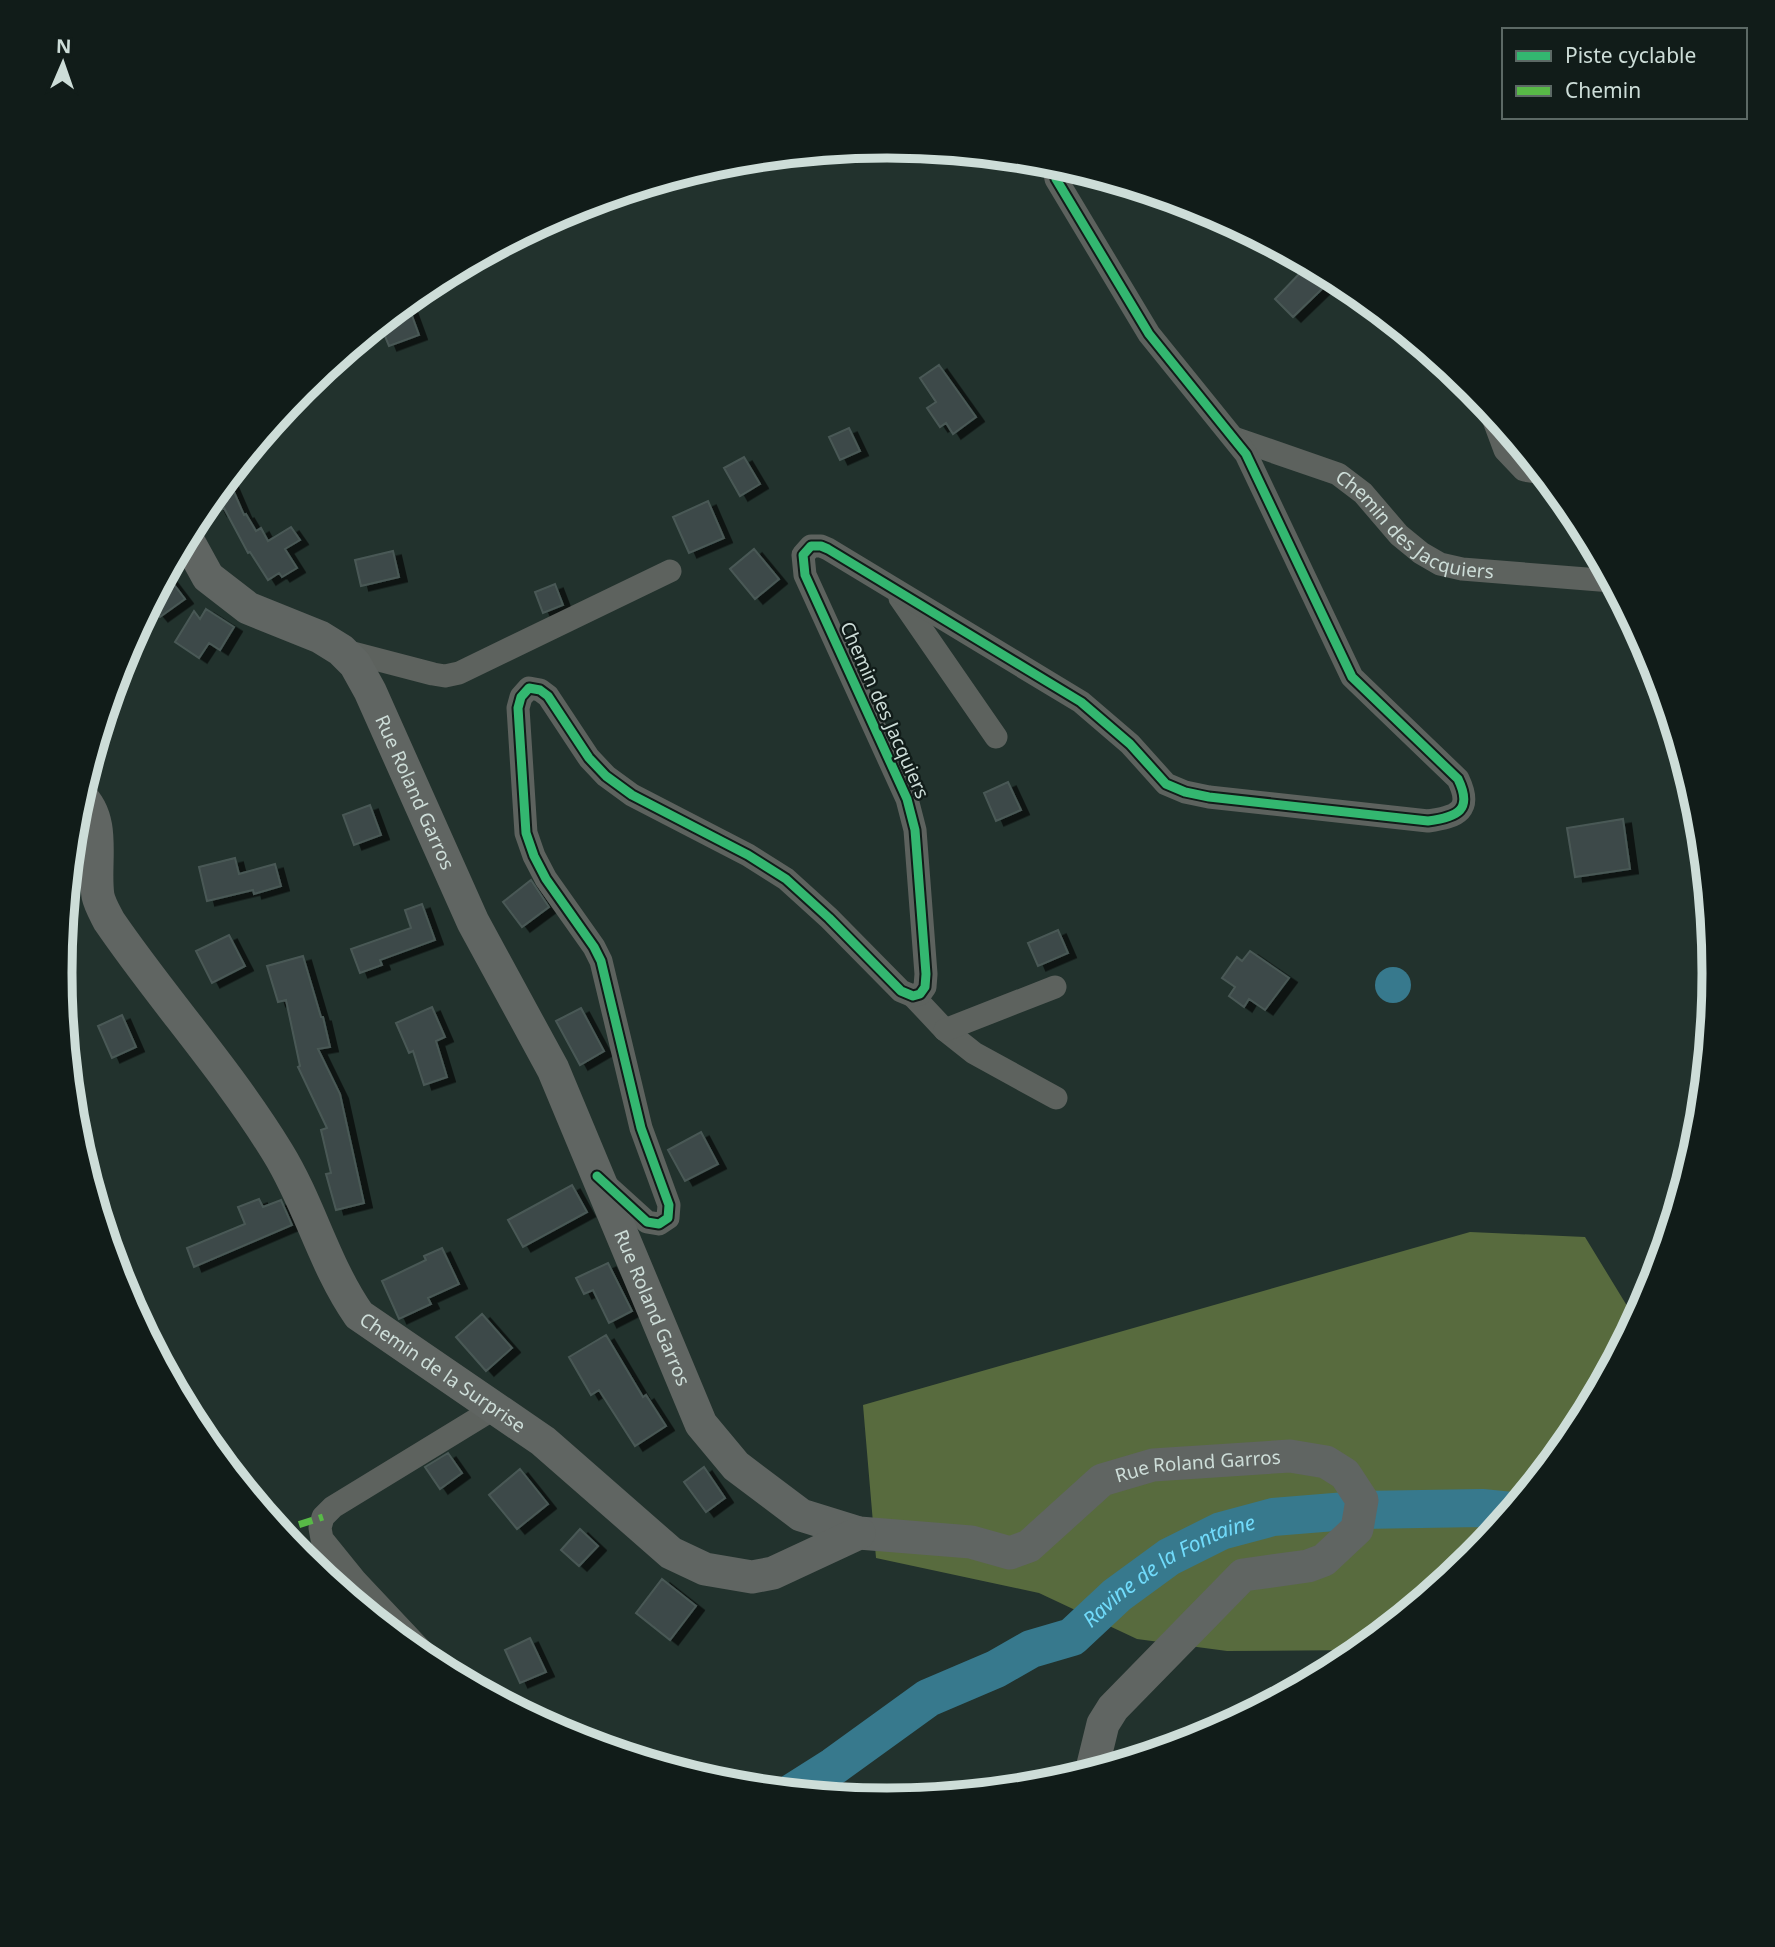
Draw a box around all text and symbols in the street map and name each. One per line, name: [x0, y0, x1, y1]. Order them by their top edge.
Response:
north arrow: [28, 28, 98, 98]
legend: [1502, 28, 1747, 119]
text: N: [55, 33, 72, 59]
text: Piste cyclable: [1565, 41, 1696, 69]
text: Chemin: [1565, 76, 1641, 104]
street label: Chemin des Jacquiers: [1330, 464, 1495, 585]
street label: Chemin des Jacquiers: [834, 617, 936, 803]
street label: Rue Roland Garros: [369, 711, 461, 874]
street label: Rue Roland Garros: [608, 1225, 697, 1390]
street label: Chemin de la Surprise: [355, 1306, 531, 1438]
street label: Rue Roland Garros: [1112, 1444, 1281, 1489]
water label: Ravine de la Fontaine: [1076, 1507, 1258, 1633]

